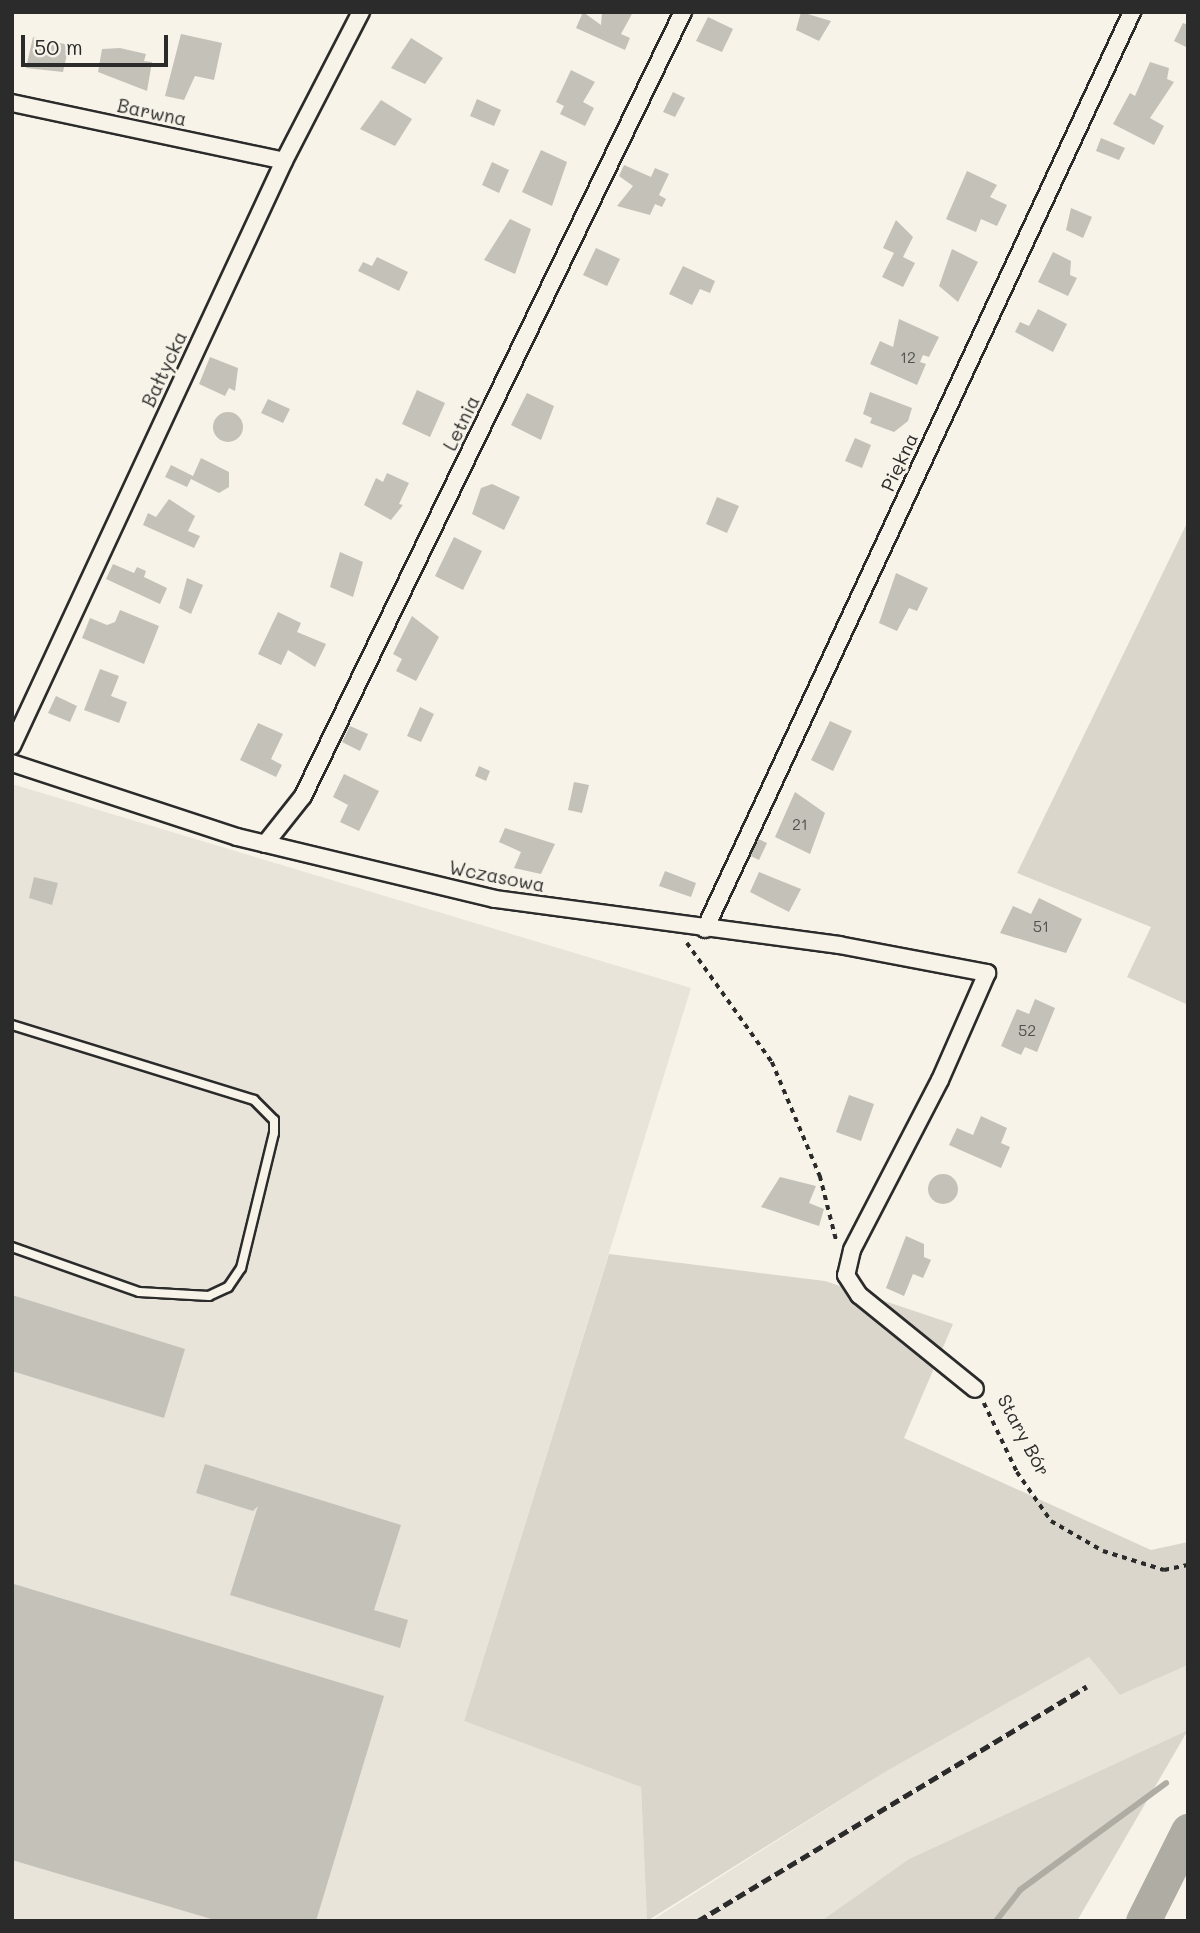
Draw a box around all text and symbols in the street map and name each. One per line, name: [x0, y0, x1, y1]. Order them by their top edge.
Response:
scale bar: [24, 21, 172, 65]
text: 50 m: [34, 33, 83, 60]
street label: Barwna: [115, 94, 189, 130]
street label: Bałtycka: [137, 328, 191, 410]
house number: 12: [900, 347, 916, 367]
street label: Letnia: [438, 392, 484, 454]
street label: Piękna: [876, 429, 922, 495]
house number: 21: [792, 814, 808, 834]
street label: Wczasowa: [447, 856, 547, 896]
house number: 51: [1033, 916, 1049, 936]
house number: 52: [1018, 1020, 1036, 1040]
street label: Stary Bór: [993, 1390, 1055, 1480]

